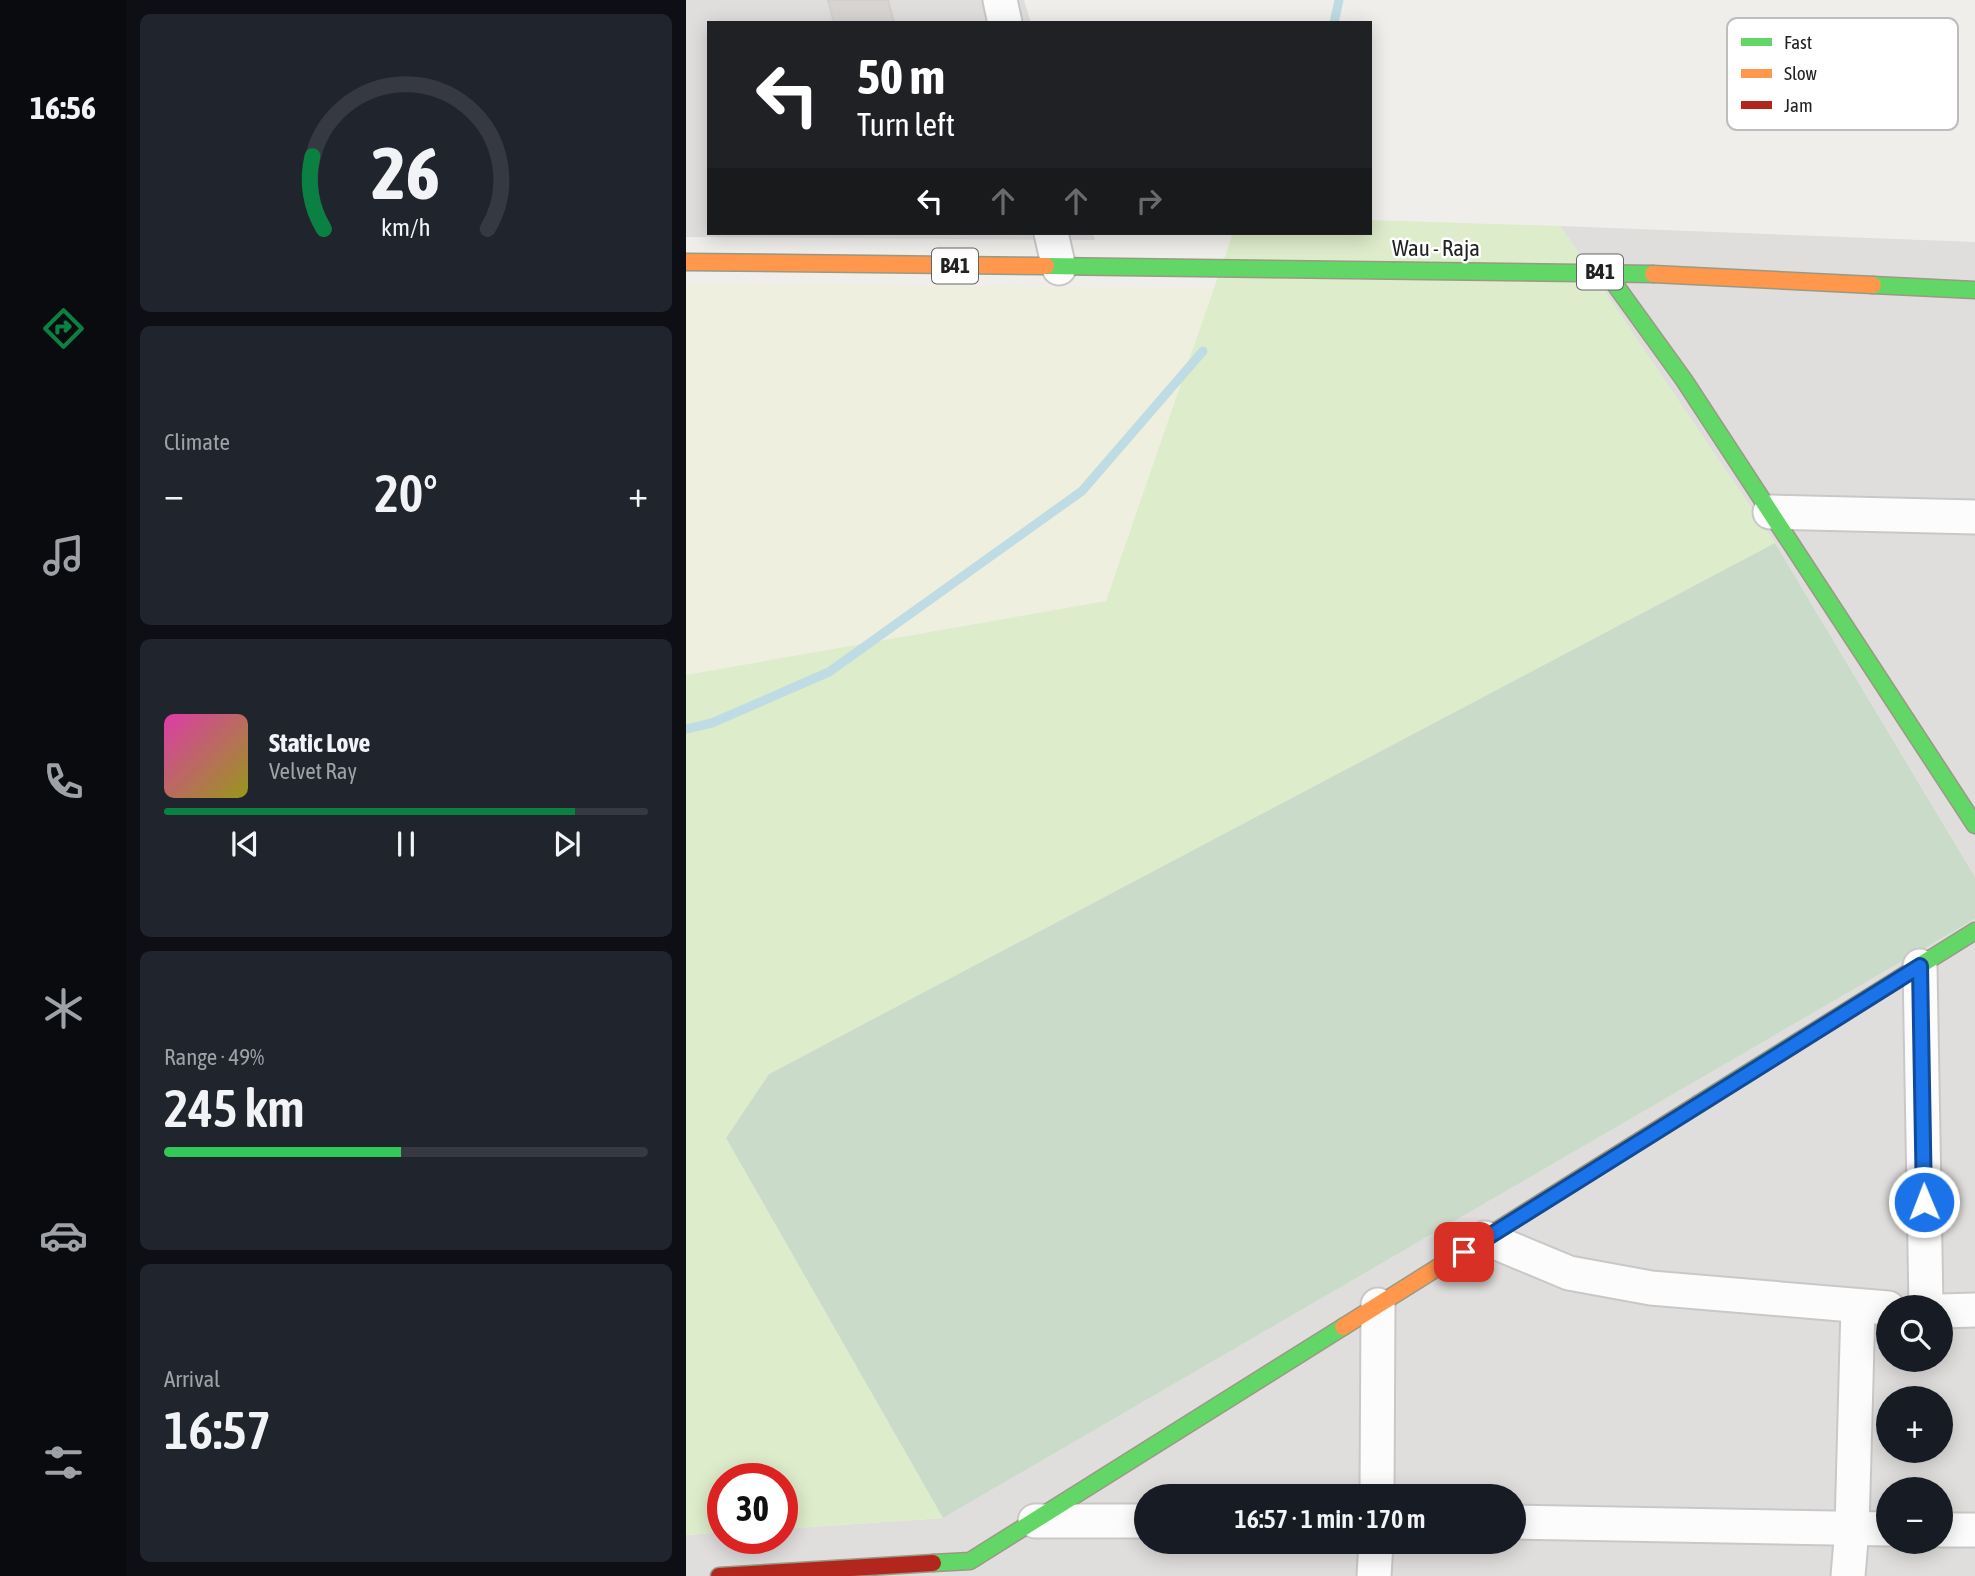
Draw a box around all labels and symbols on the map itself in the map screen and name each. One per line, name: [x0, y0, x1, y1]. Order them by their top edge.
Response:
legend: [1727, 18, 1958, 130]
text: Fast: [1784, 31, 1812, 53]
text: Slow: [1784, 62, 1818, 84]
text: Jam: [1784, 94, 1813, 116]
street label: Wau - Raja: [1392, 235, 1480, 261]
road number: B41: [932, 248, 978, 284]
road number: B41: [1577, 254, 1623, 290]
position arrow: [1887, 1165, 1961, 1239]
pin: [1434, 1222, 1494, 1282]
speed limit sign: 30: [707, 1463, 798, 1554]

